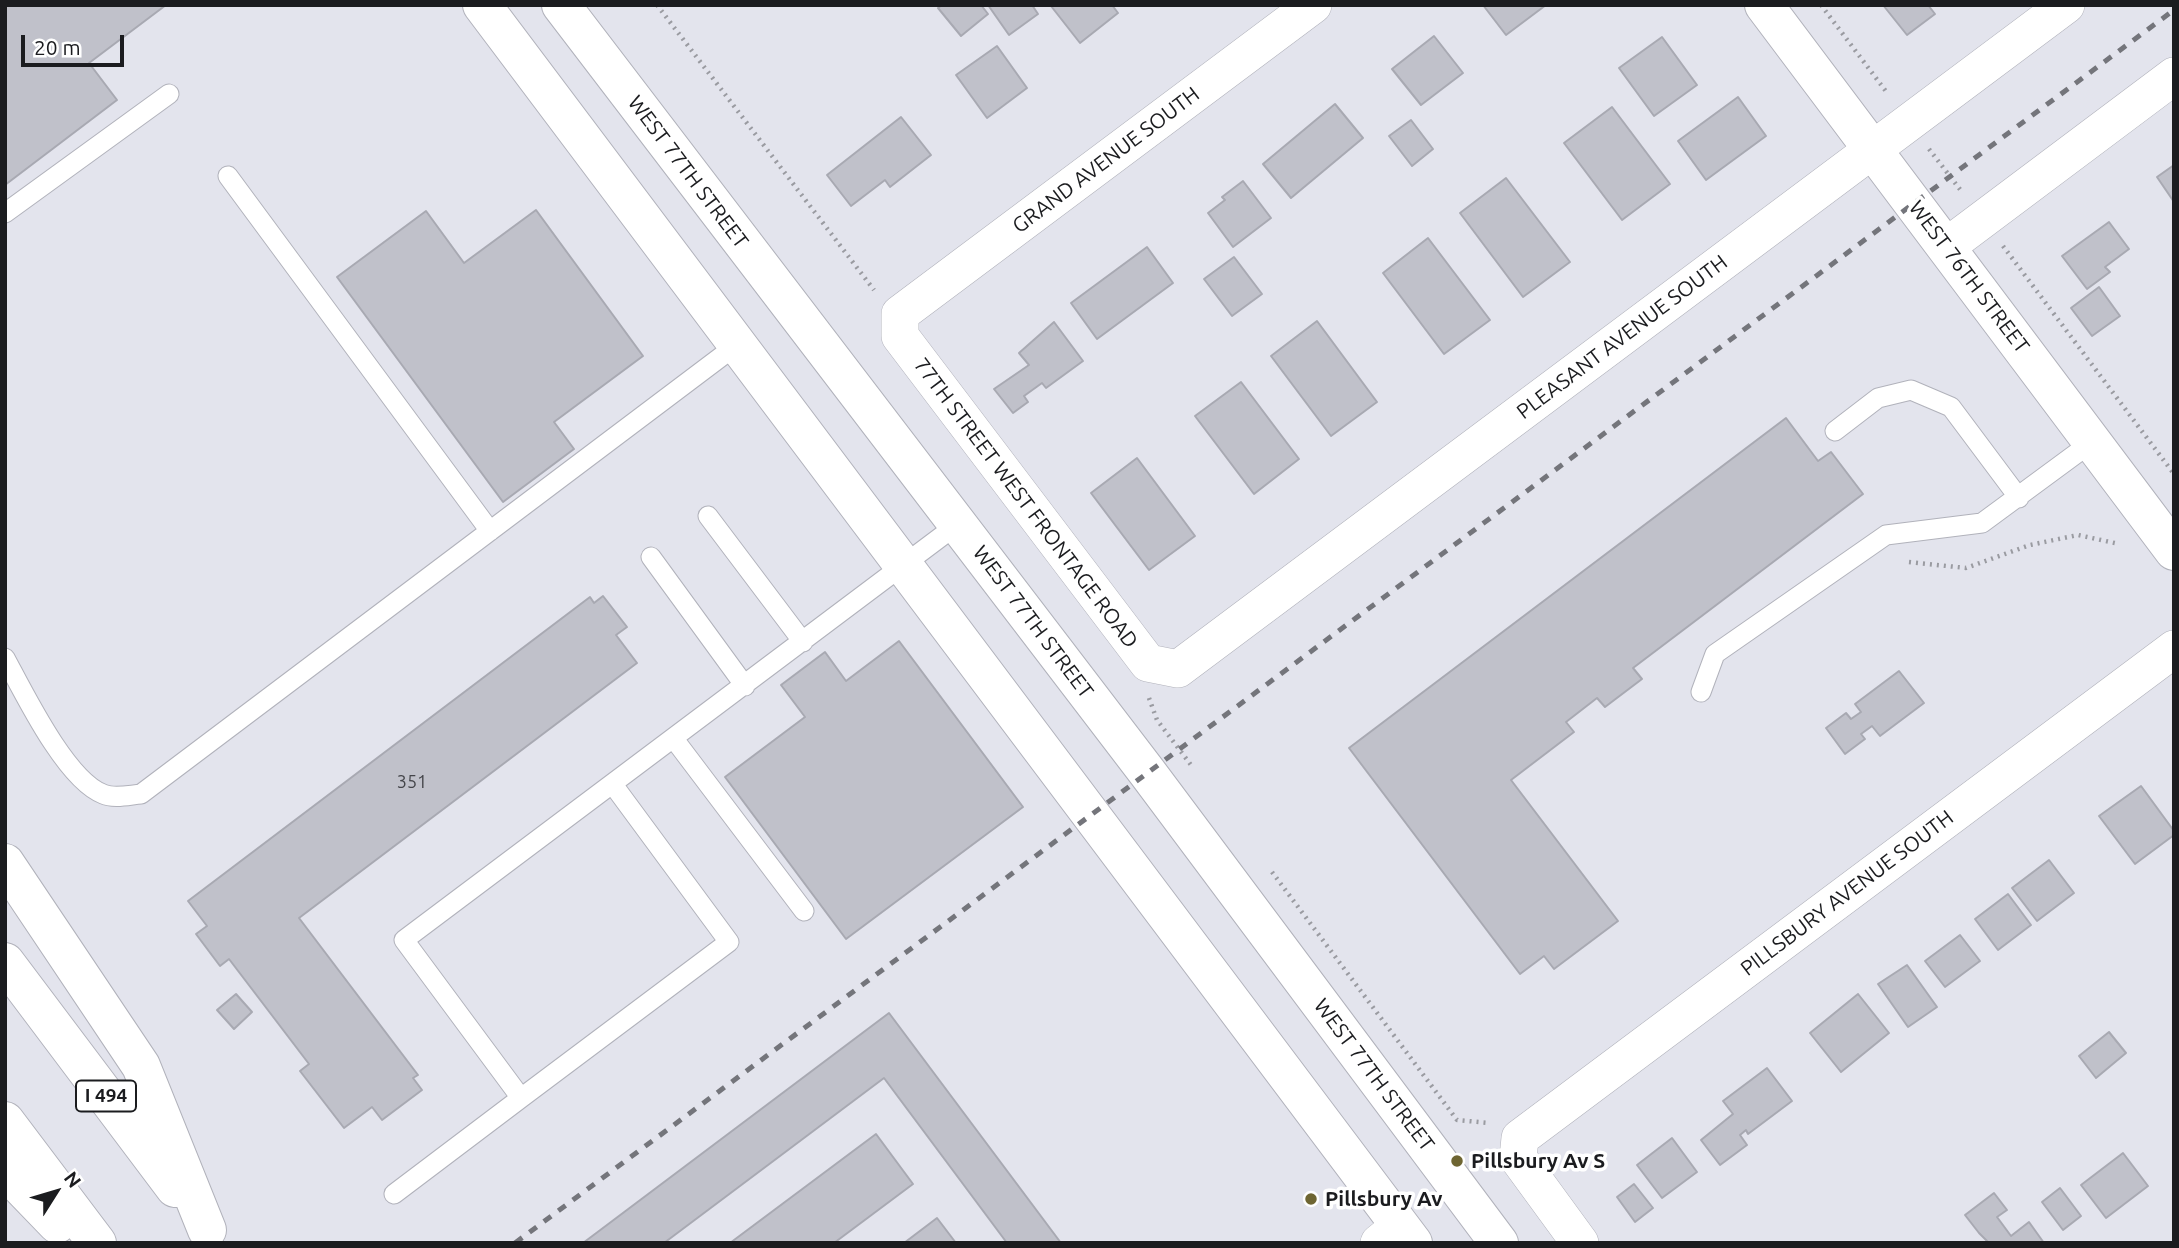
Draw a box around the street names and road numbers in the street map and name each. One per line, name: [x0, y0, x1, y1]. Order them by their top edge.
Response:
street label: GRAND AVENUE SOUTH: [1008, 81, 1204, 239]
street label: WEST 77TH STREET: [622, 91, 754, 253]
street label: WEST 76TH STREET: [1903, 196, 2035, 358]
street label: PLEASANT AVENUE SOUTH: [1512, 250, 1732, 424]
street label: 77TH STREET WEST FRONTAGE ROAD: [909, 353, 1143, 653]
street label: WEST 77TH STREET: [967, 541, 1099, 703]
street label: PILLSBURY AVENUE SOUTH: [1736, 805, 1958, 981]
street label: WEST 77TH STREET: [1308, 994, 1440, 1156]
road number: I 494: [76, 1080, 136, 1112]

